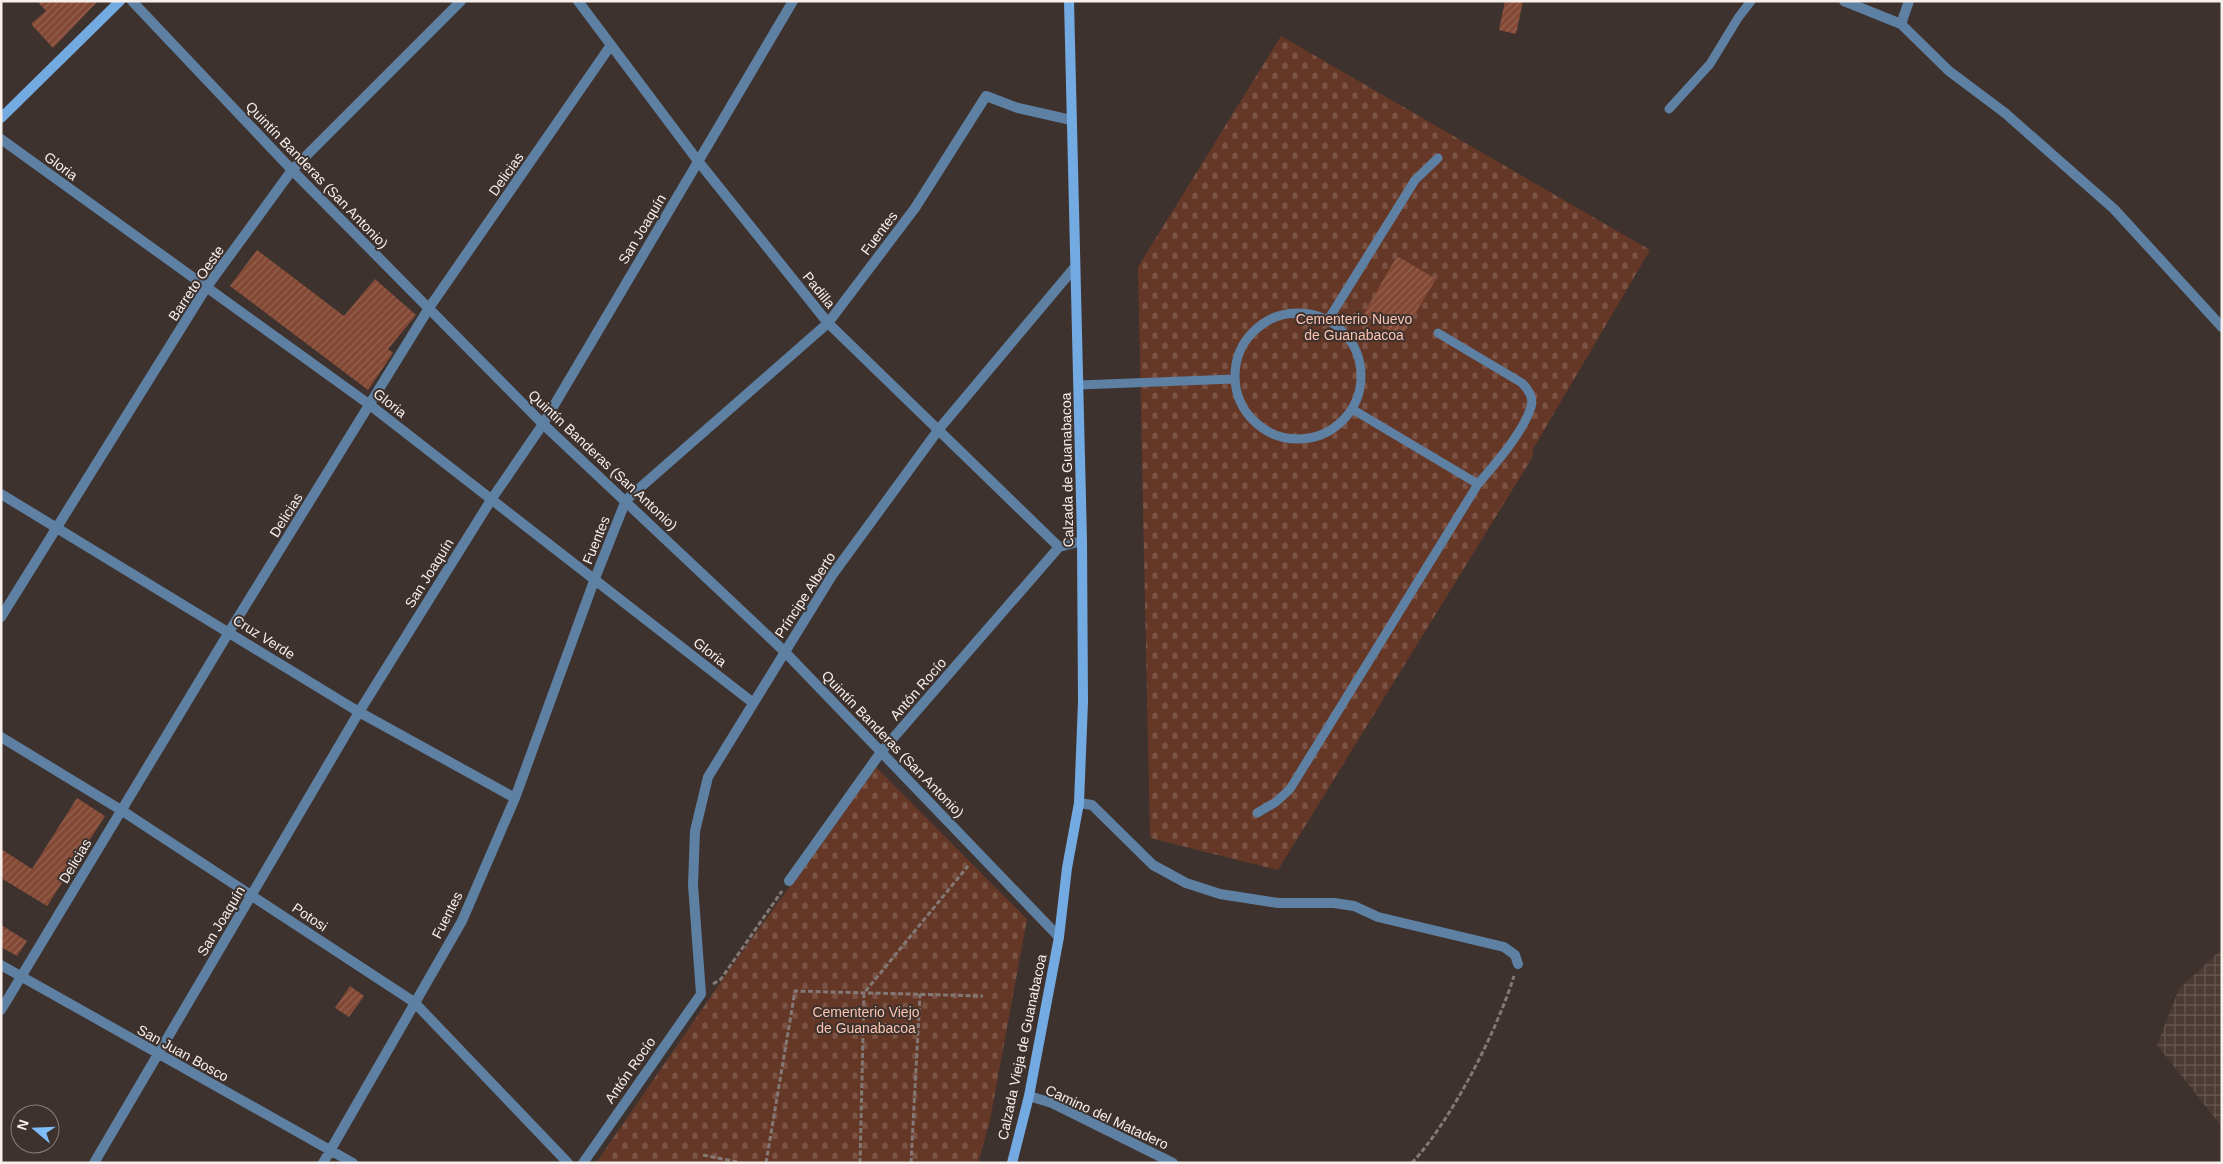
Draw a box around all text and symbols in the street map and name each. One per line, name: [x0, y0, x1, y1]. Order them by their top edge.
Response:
street label: Quintín Banderas (San Antonio): [243, 98, 391, 252]
street label: Gloria: [41, 149, 81, 184]
street label: Delicias: [485, 149, 527, 199]
street label: San Joaquín: [615, 191, 669, 267]
street label: Fuentes: [857, 208, 901, 258]
street label: Barreto Oeste: [165, 242, 227, 324]
street label: Padilla: [800, 269, 839, 312]
park label: Cementerio Nuevo de Guanabacoa: [1296, 311, 1413, 343]
street label: Gloria: [370, 385, 410, 421]
street label: Quintín Banderas (San Antonio): [525, 387, 681, 533]
street label: Calzada de Guanabacoa: [1058, 392, 1076, 548]
street label: Delicias: [266, 490, 306, 540]
street label: Fuentes: [579, 514, 613, 566]
street label: San Joaquín: [401, 535, 457, 611]
street label: Príncipe Alberto: [771, 549, 839, 641]
street label: Cruz Verde: [230, 612, 298, 662]
street label: Gloria: [690, 634, 730, 670]
street label: Antón Rocío: [887, 655, 949, 723]
street label: Quintín Banderas (San Antonio): [819, 667, 967, 821]
street label: Delicias: [56, 836, 94, 886]
street label: San Joaquín: [194, 883, 248, 959]
street label: Fuentes: [428, 889, 466, 941]
street label: Potosi: [289, 899, 331, 935]
street label: Calzada Vieja de Guanabacoa: [994, 952, 1050, 1141]
park label: Cementerio Viejo de Guanabacoa: [812, 1004, 920, 1036]
street label: San Juan Bosco: [135, 1021, 232, 1085]
street label: Antón Rocío: [601, 1034, 659, 1106]
street label: Camino del Matadero: [1043, 1081, 1171, 1153]
north arrow: [10, 1104, 60, 1154]
text: N: [13, 1117, 32, 1132]

